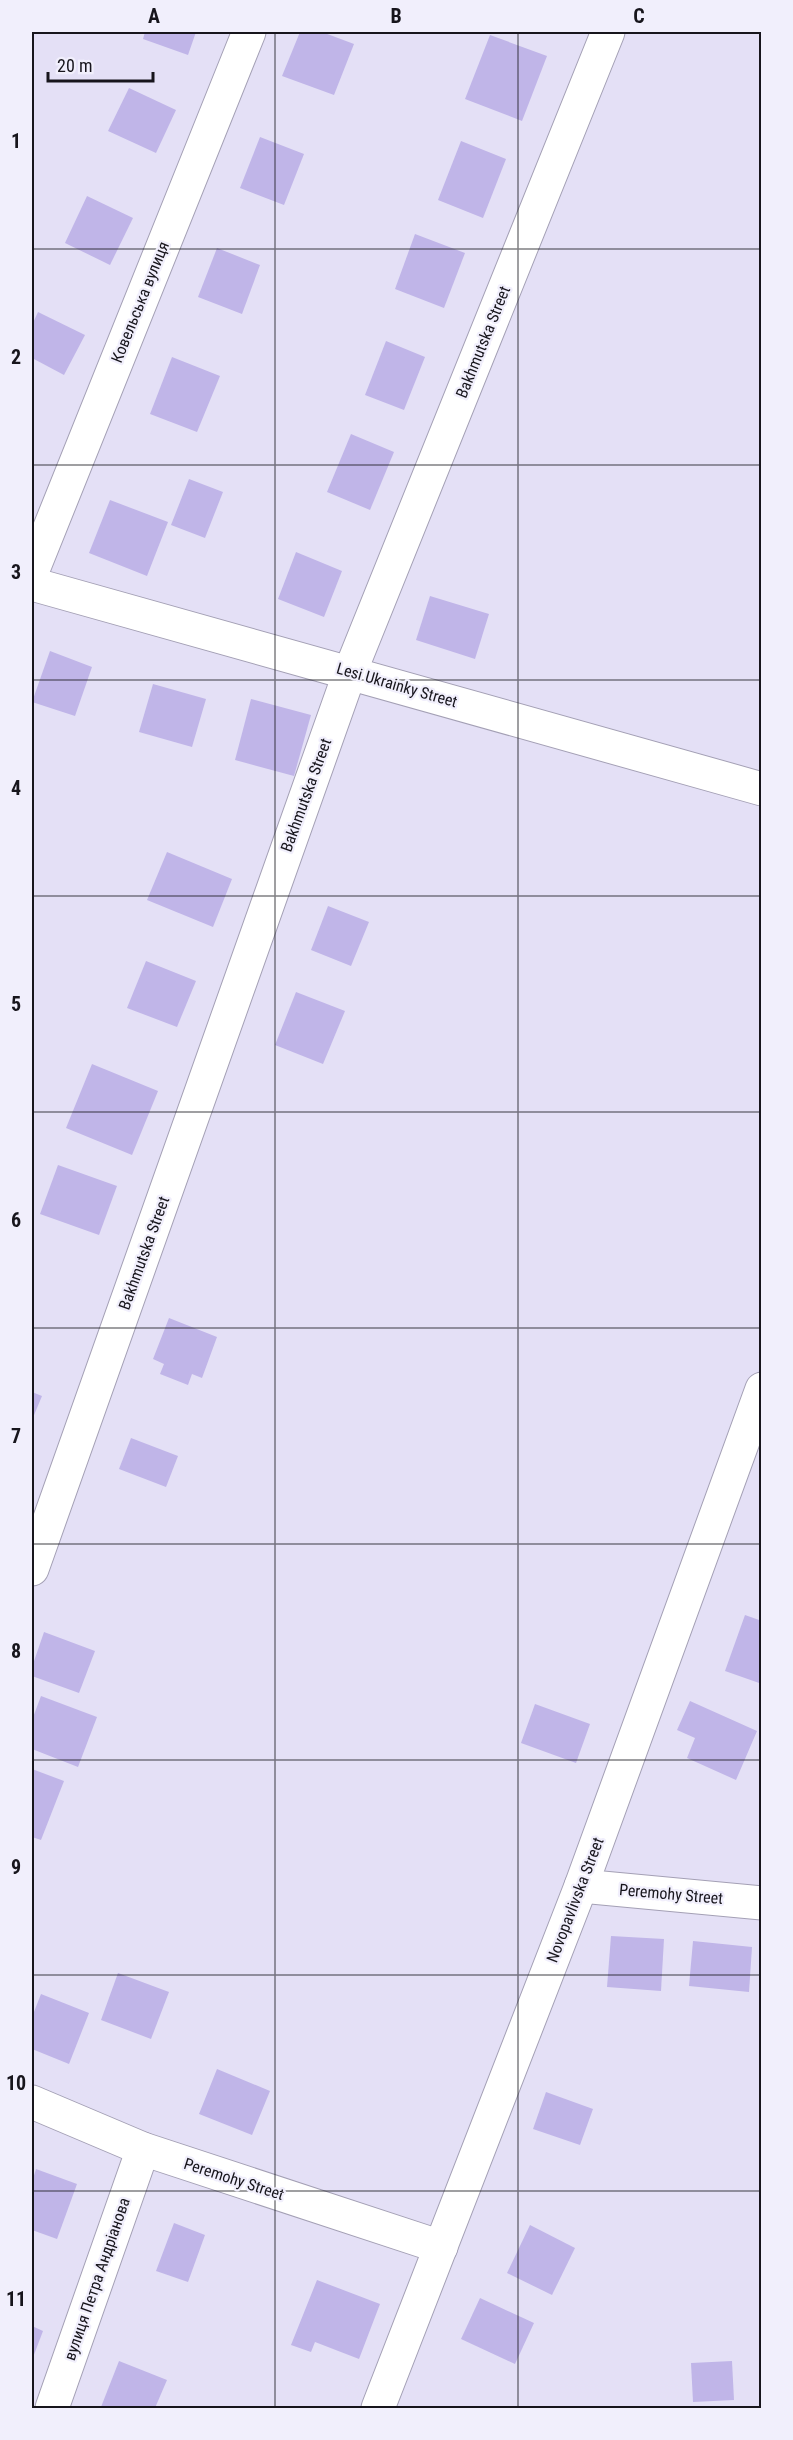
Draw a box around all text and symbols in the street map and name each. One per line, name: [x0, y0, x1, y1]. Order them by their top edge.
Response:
text: A: [148, 4, 160, 28]
text: B: [390, 4, 402, 28]
text: C: [633, 4, 645, 28]
scale bar: [48, 45, 153, 83]
text: 20 m: [57, 55, 92, 76]
text: 1: [11, 129, 21, 153]
street label: Ковельська вулиця: [107, 239, 173, 365]
street label: Bakhmutska Street: [452, 283, 514, 401]
text: 2: [11, 345, 21, 369]
text: 3: [11, 560, 21, 584]
street label: Lesi Ukrainky Street: [334, 659, 460, 711]
street label: Bakhmutska Street: [277, 736, 335, 854]
text: 4: [11, 776, 21, 800]
text: 5: [11, 992, 21, 1016]
street label: Bakhmutska Street: [115, 1194, 173, 1312]
text: 6: [11, 1208, 21, 1232]
text: 7: [11, 1424, 21, 1448]
text: 8: [11, 1639, 21, 1663]
street label: Novopavlivska Street: [542, 1835, 608, 1965]
text: 9: [11, 1855, 21, 1879]
street label: Peremohy Street: [618, 1880, 724, 1908]
text: 10: [6, 2071, 26, 2095]
street label: Peremohy Street: [182, 2154, 287, 2204]
street label: вулиця Петра Андріанова: [60, 2195, 134, 2363]
text: 11: [6, 2287, 26, 2311]

